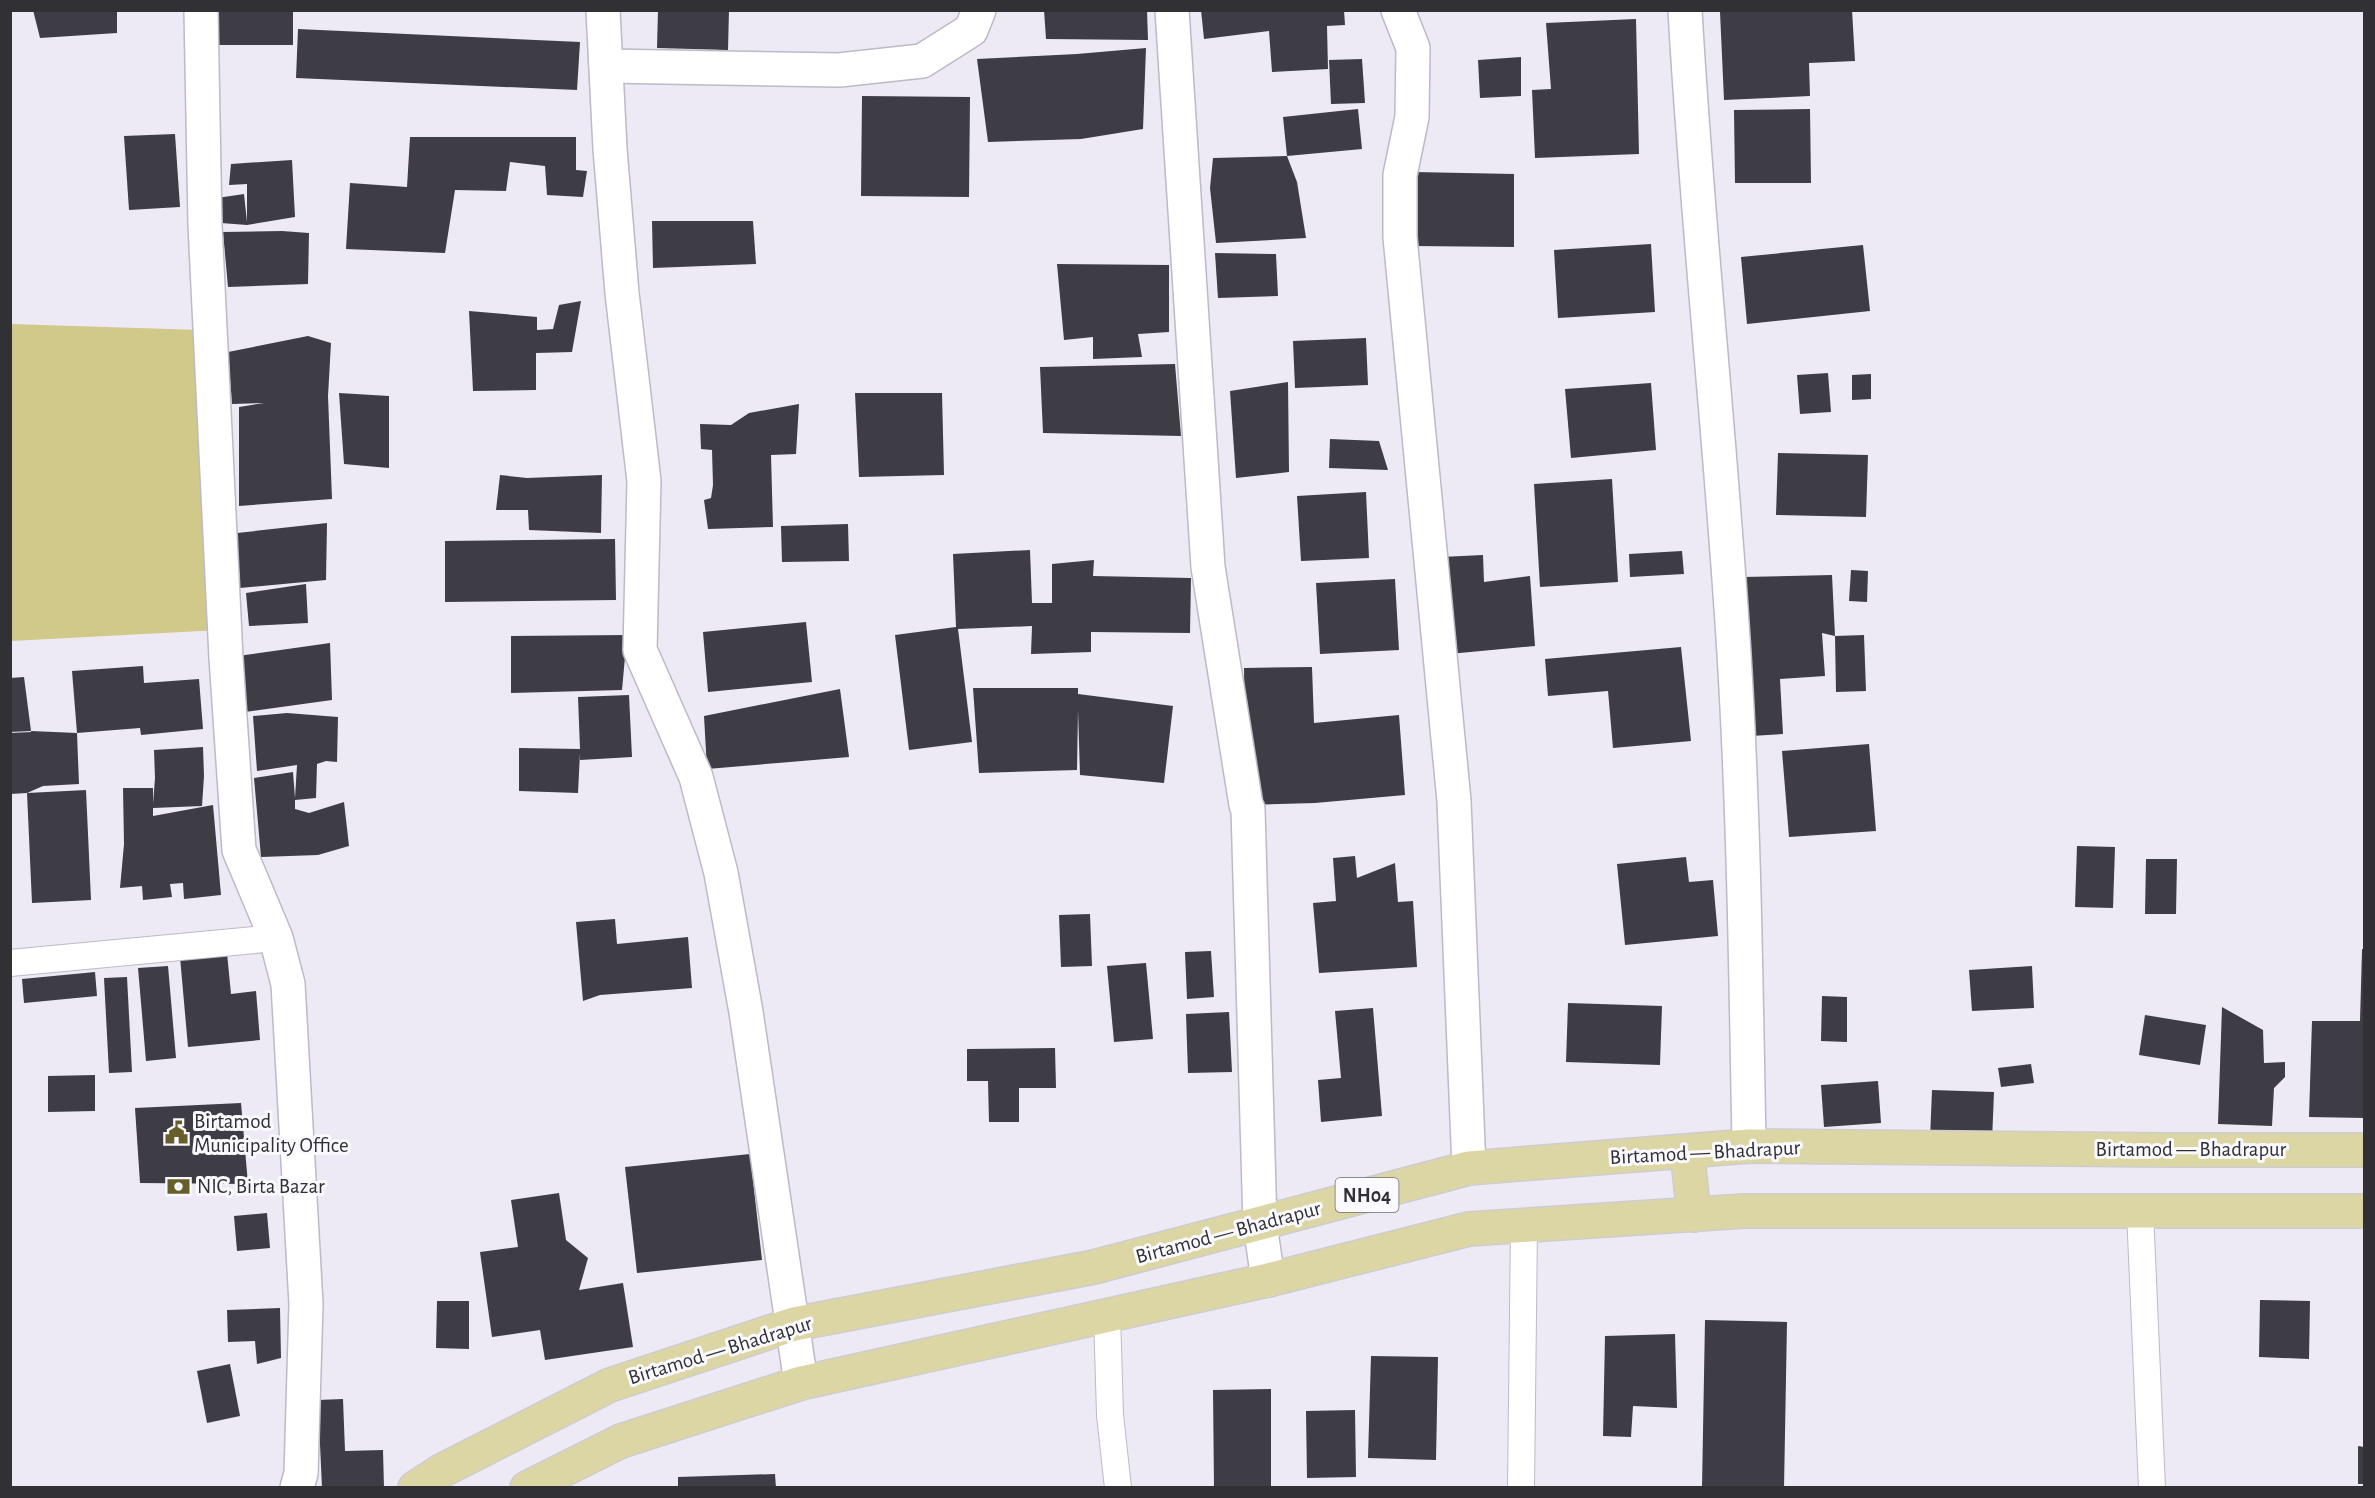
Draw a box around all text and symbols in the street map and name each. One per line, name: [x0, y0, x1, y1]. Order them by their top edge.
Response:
place label: Birtamod Municipality Office: [194, 1111, 349, 1156]
public building icon: Birtamod Municipality Office: [163, 1120, 189, 1146]
street label: Birtamod — Bhadrapur: [1609, 1137, 1801, 1168]
street label: Birtamod — Bhadrapur: [2096, 1139, 2287, 1160]
bank icon: NIC, Birta Bazar: [166, 1173, 192, 1199]
place label: NIC, Birta Bazar: [197, 1176, 325, 1197]
road number: NH04: [1336, 1178, 1398, 1212]
street label: Birtamod — Bhadrapur: [1133, 1198, 1323, 1267]
street label: Birtamod — Bhadrapur: [626, 1312, 815, 1388]

